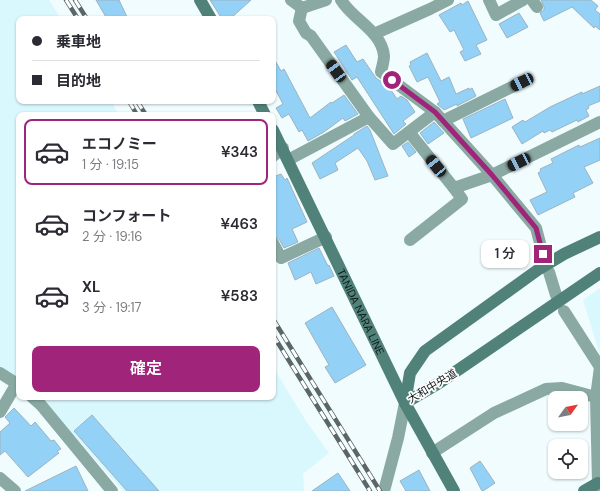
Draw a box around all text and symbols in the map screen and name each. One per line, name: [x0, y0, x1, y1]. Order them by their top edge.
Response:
text: 乗車地: [56, 32, 101, 52]
car: [324, 58, 348, 84]
text: 目的地: [56, 71, 101, 91]
route start: [383, 71, 401, 89]
car: [509, 71, 535, 93]
icon: car: [34, 134, 70, 170]
text: エコノミー: [82, 134, 157, 154]
text: ¥343: [221, 142, 258, 162]
car: [506, 151, 532, 173]
car: [424, 153, 448, 179]
text: 1 分 · 19:15: [82, 156, 139, 173]
icon: car: [34, 206, 70, 242]
text: コンフォート: [82, 206, 172, 226]
text: ¥463: [220, 214, 258, 234]
text: 2 分 · 19:16: [82, 228, 143, 245]
callout: 1 分: [481, 240, 529, 268]
text: 1 分: [495, 245, 515, 262]
route end: [534, 245, 552, 263]
street label: TANIDA NARA LINE: [334, 266, 388, 357]
text: XL: [82, 277, 100, 297]
icon: car: [34, 278, 70, 314]
text: ¥583: [221, 286, 258, 306]
text: 3 分 · 19:17: [82, 299, 141, 316]
button: 確定: [32, 346, 260, 392]
street label: 大和中央道: [405, 366, 459, 406]
north arrow: [548, 391, 588, 431]
map controls: [548, 391, 588, 479]
button: locate: [548, 439, 588, 479]

